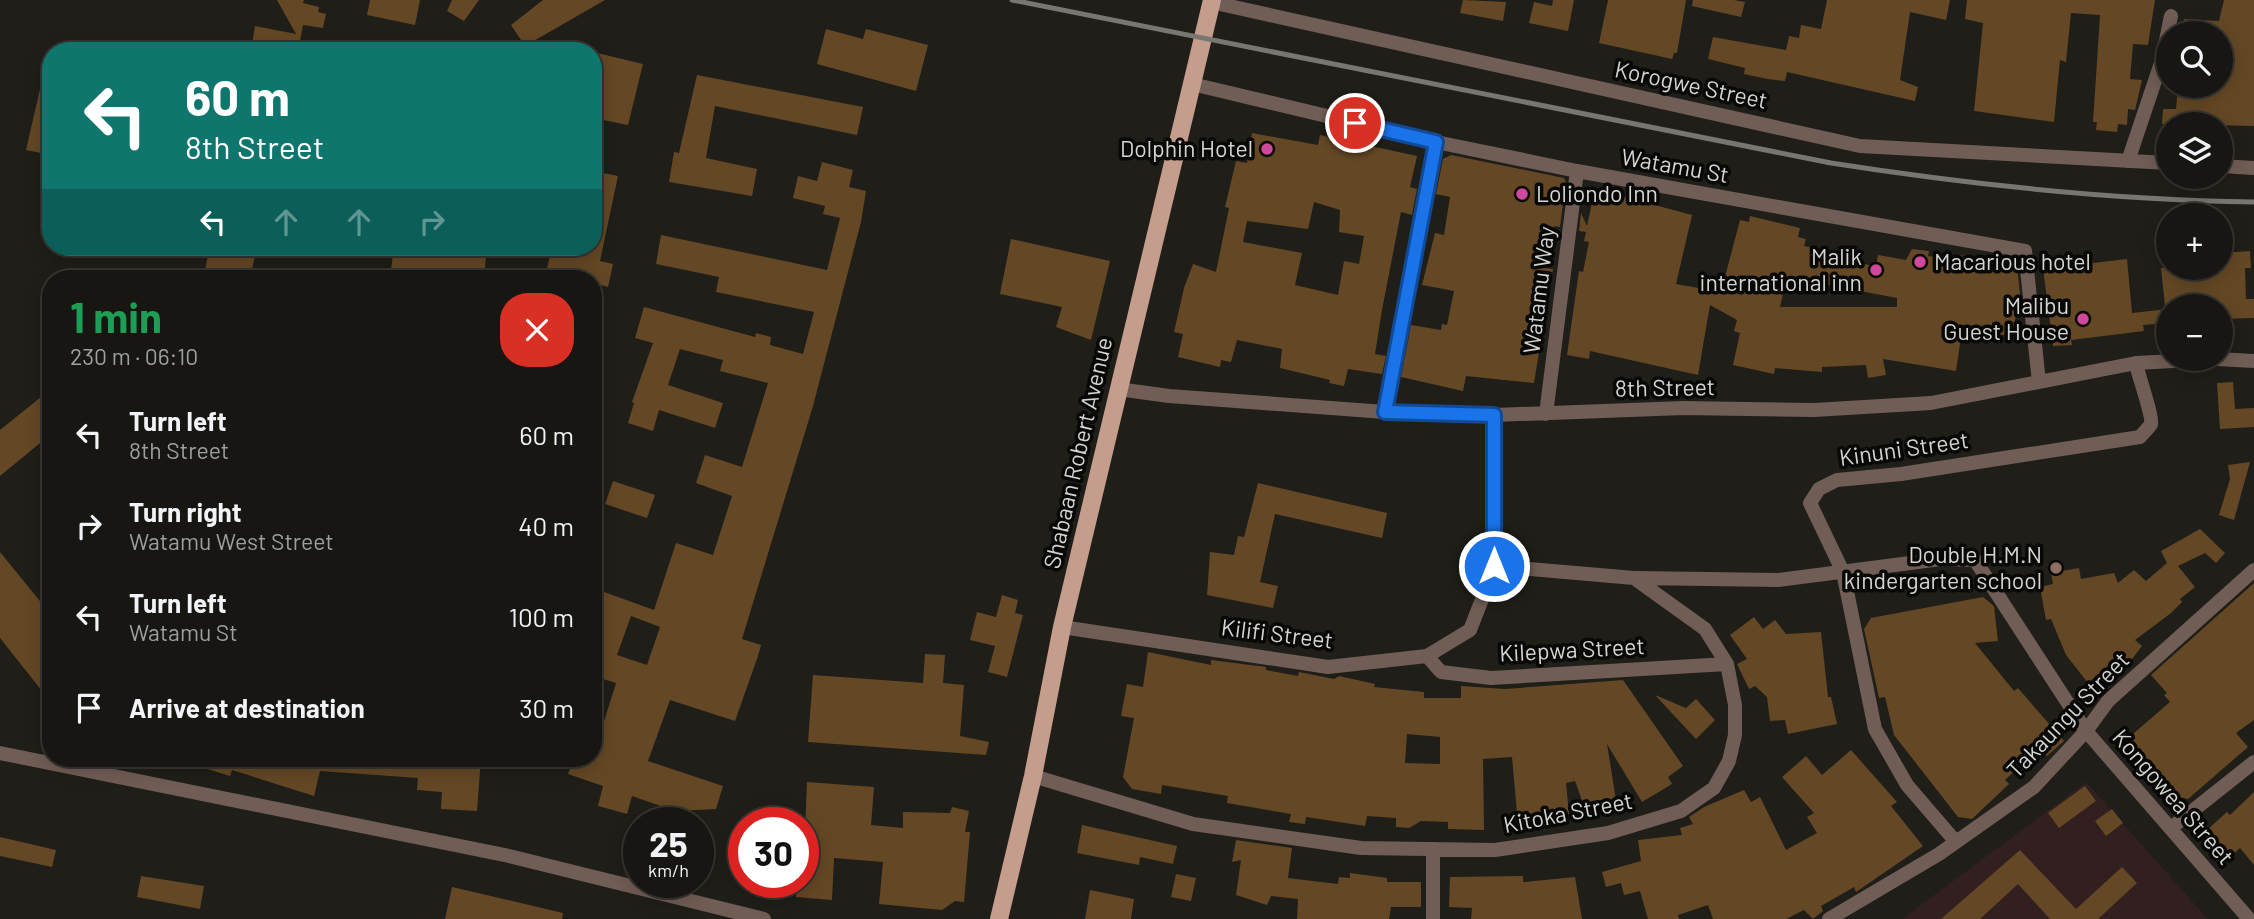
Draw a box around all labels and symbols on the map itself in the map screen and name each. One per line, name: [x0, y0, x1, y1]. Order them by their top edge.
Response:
street label: Korogwe Street: [1612, 54, 1770, 114]
pin: [1325, 93, 1385, 153]
place label: Dolphin Hotel: [1120, 134, 1253, 162]
marker: Dolphin Hotel: [1259, 141, 1275, 157]
street label: Watamu St: [1619, 142, 1731, 188]
place label: Loliondo Inn: [1536, 179, 1658, 207]
marker: Loliondo Inn: [1514, 186, 1530, 202]
street label: Watamu Way: [1516, 224, 1560, 355]
place label: Malik international inn: [1700, 242, 1862, 296]
place label: Macarious hotel: [1934, 247, 2091, 275]
marker: Macarious hotel: [1912, 254, 1928, 270]
marker: Malik international inn: [1868, 262, 1884, 278]
place label: Malibu Guest House: [1943, 291, 2069, 345]
marker: Malibu Guest House: [2075, 311, 2091, 327]
street label: Shabaan Robert Avenue: [1037, 334, 1117, 571]
street label: 8th Street: [1615, 372, 1715, 402]
street label: Kinuni Street: [1837, 425, 1970, 471]
position arrow: [1457, 529, 1531, 603]
place label: Double H.M.N kindergarten school: [1844, 540, 2042, 594]
marker: Double H.M.N kindergarten school: [2048, 560, 2064, 576]
street label: Kilifi Street: [1220, 612, 1335, 654]
street label: Kilepwa Street: [1499, 631, 1645, 667]
street label: Takaungu Street: [2000, 645, 2134, 783]
street label: Kongowea Street: [2107, 723, 2240, 870]
street label: Kitoka Street: [1501, 786, 1635, 838]
speed limit sign: 30: [728, 807, 819, 898]

